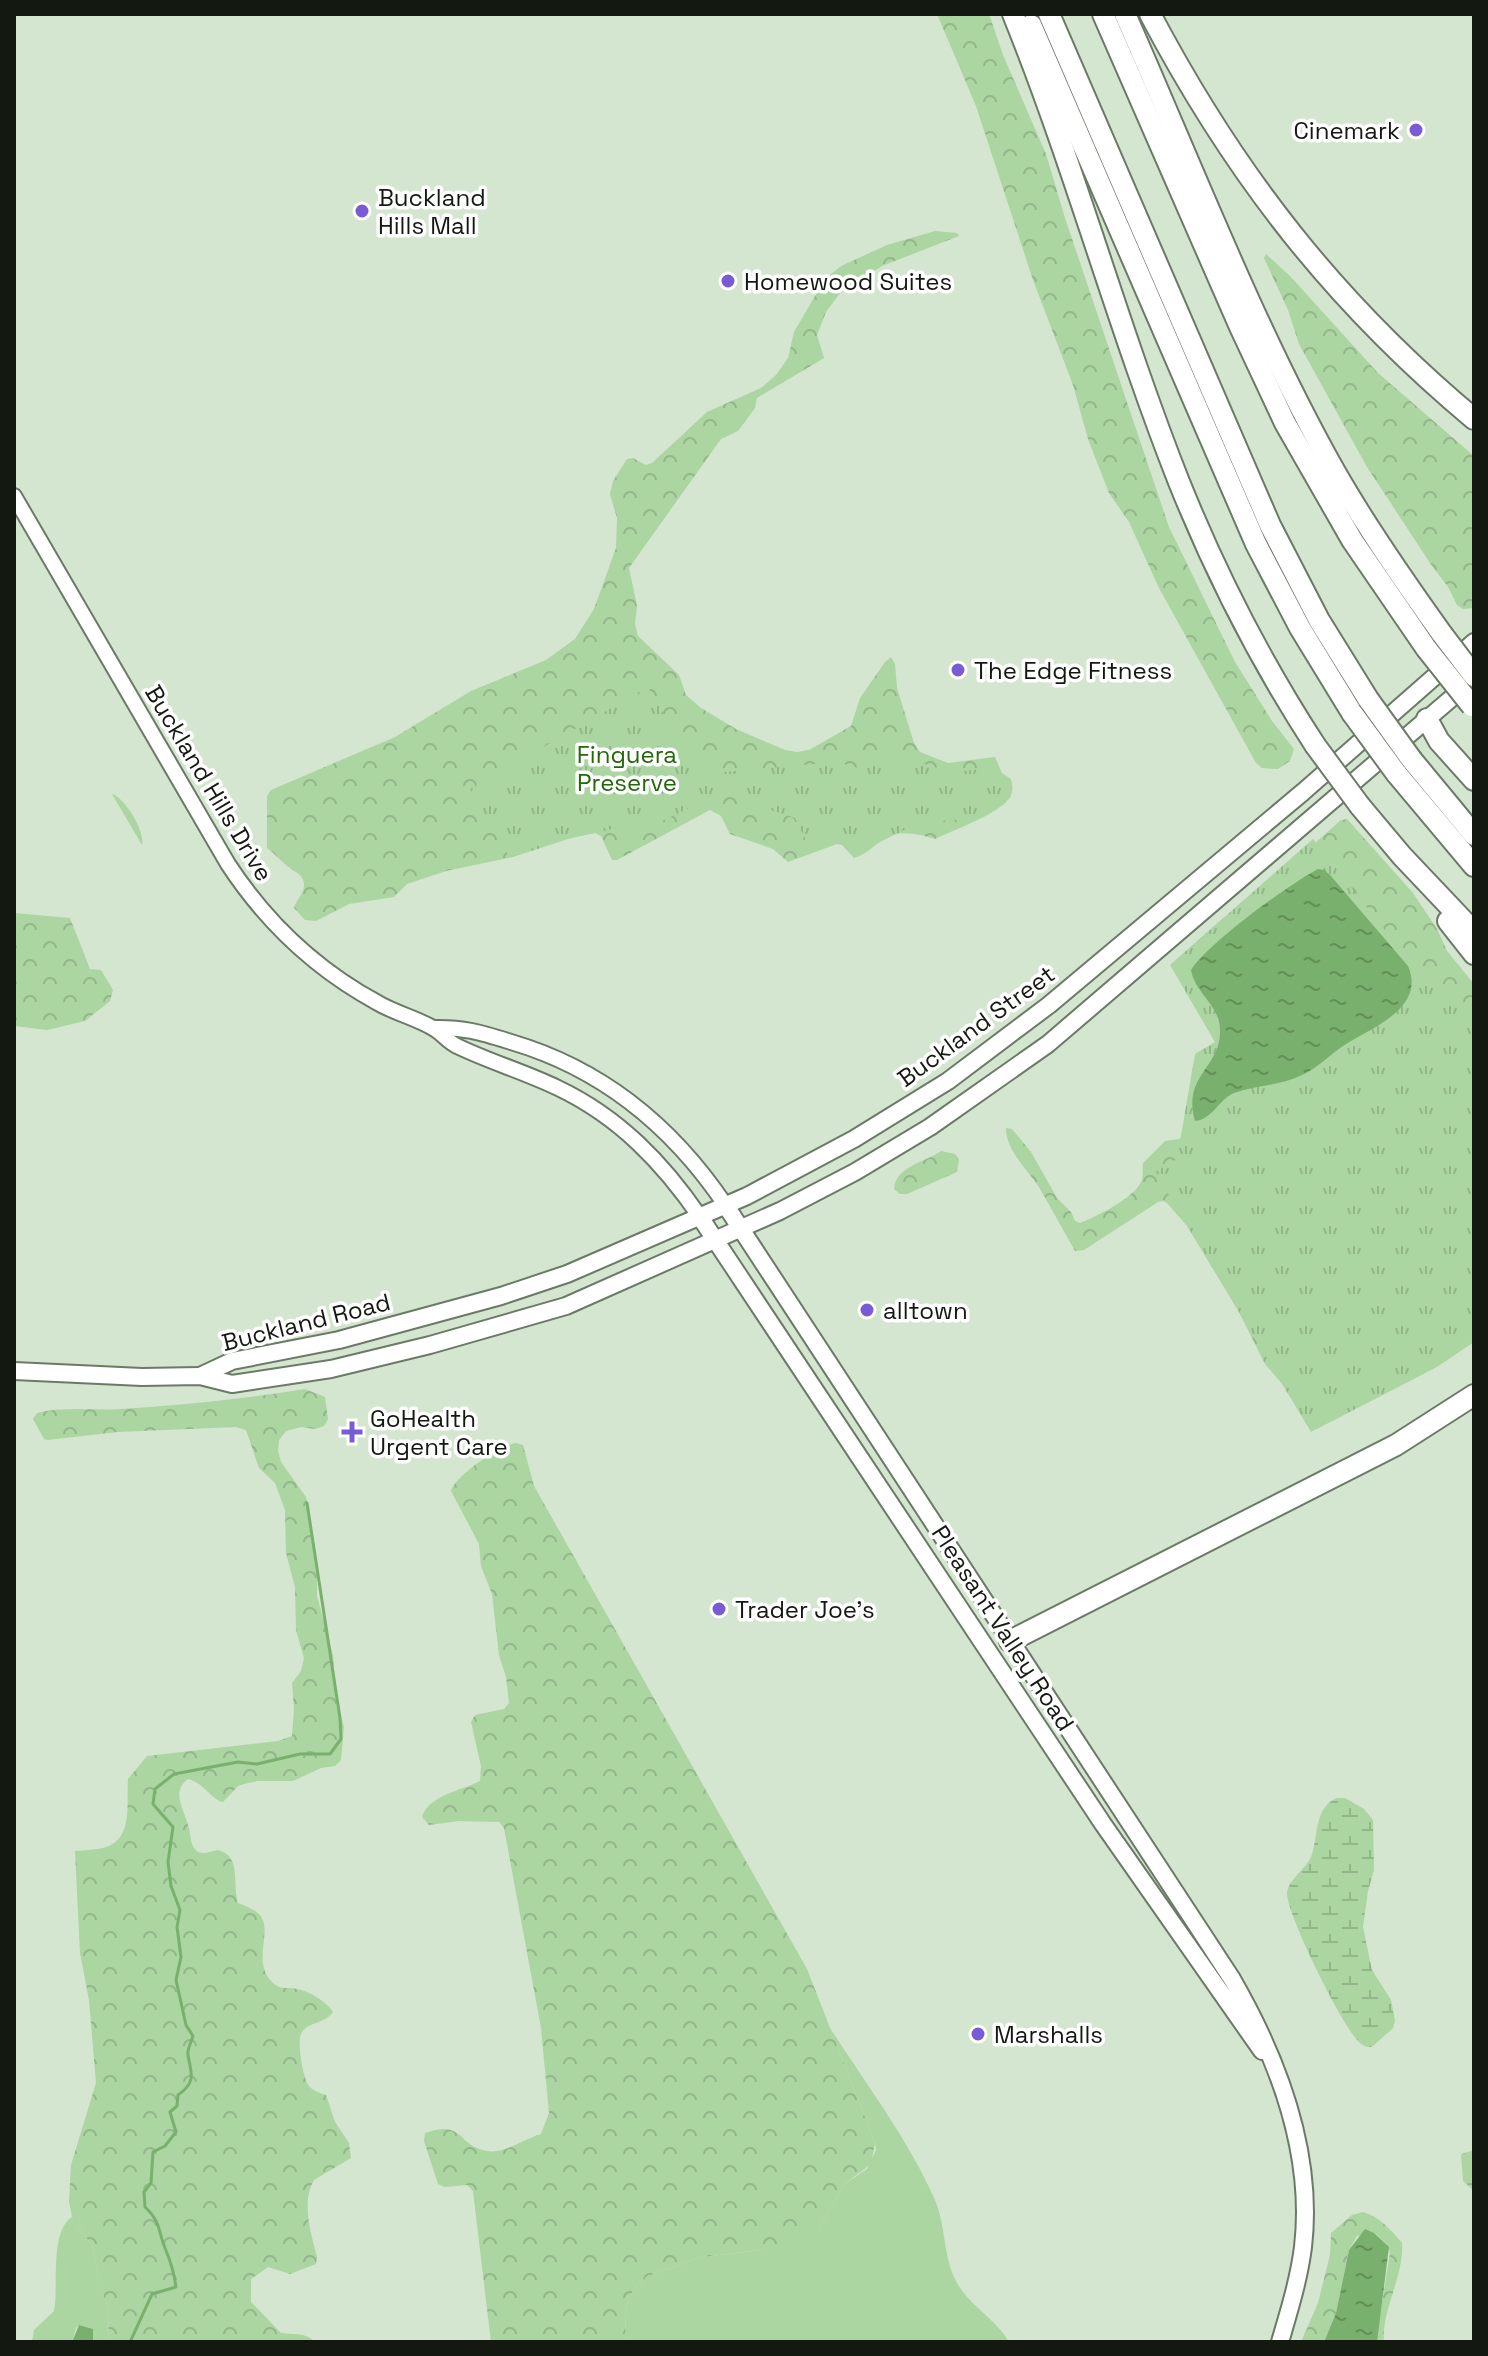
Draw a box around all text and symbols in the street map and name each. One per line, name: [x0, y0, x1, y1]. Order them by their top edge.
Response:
place label: Cinemark: [1293, 115, 1400, 146]
marker: Cinemark: [1407, 121, 1425, 139]
place label: Buckland Hills Mall: [378, 182, 486, 241]
marker: Buckland Hills Mall: [353, 202, 371, 220]
place label: Homewood Suites: [744, 266, 952, 297]
marker: Homewood Suites: [719, 272, 737, 290]
place label: The Edge Fitness: [974, 655, 1172, 686]
marker: The Edge Fitness: [949, 661, 967, 679]
street label: Buckland Hills Drive: [138, 679, 280, 887]
park label: Finguera Preserve: [577, 739, 677, 798]
street label: Buckland Street: [891, 958, 1061, 1094]
street label: Buckland Road: [218, 1286, 394, 1358]
place label: alltown: [883, 1295, 968, 1326]
marker: alltown: [858, 1301, 876, 1319]
place label: GoHealth Urgent Care: [370, 1403, 508, 1462]
marker: GoHealth Urgent Care: [341, 1421, 363, 1443]
street label: Pleasant Valley Road: [925, 1519, 1081, 1737]
place label: Trader Joe's: [735, 1594, 875, 1625]
marker: Trader Joe's: [710, 1600, 728, 1618]
place label: Marshalls: [994, 2019, 1103, 2050]
marker: Marshalls: [969, 2025, 987, 2043]

